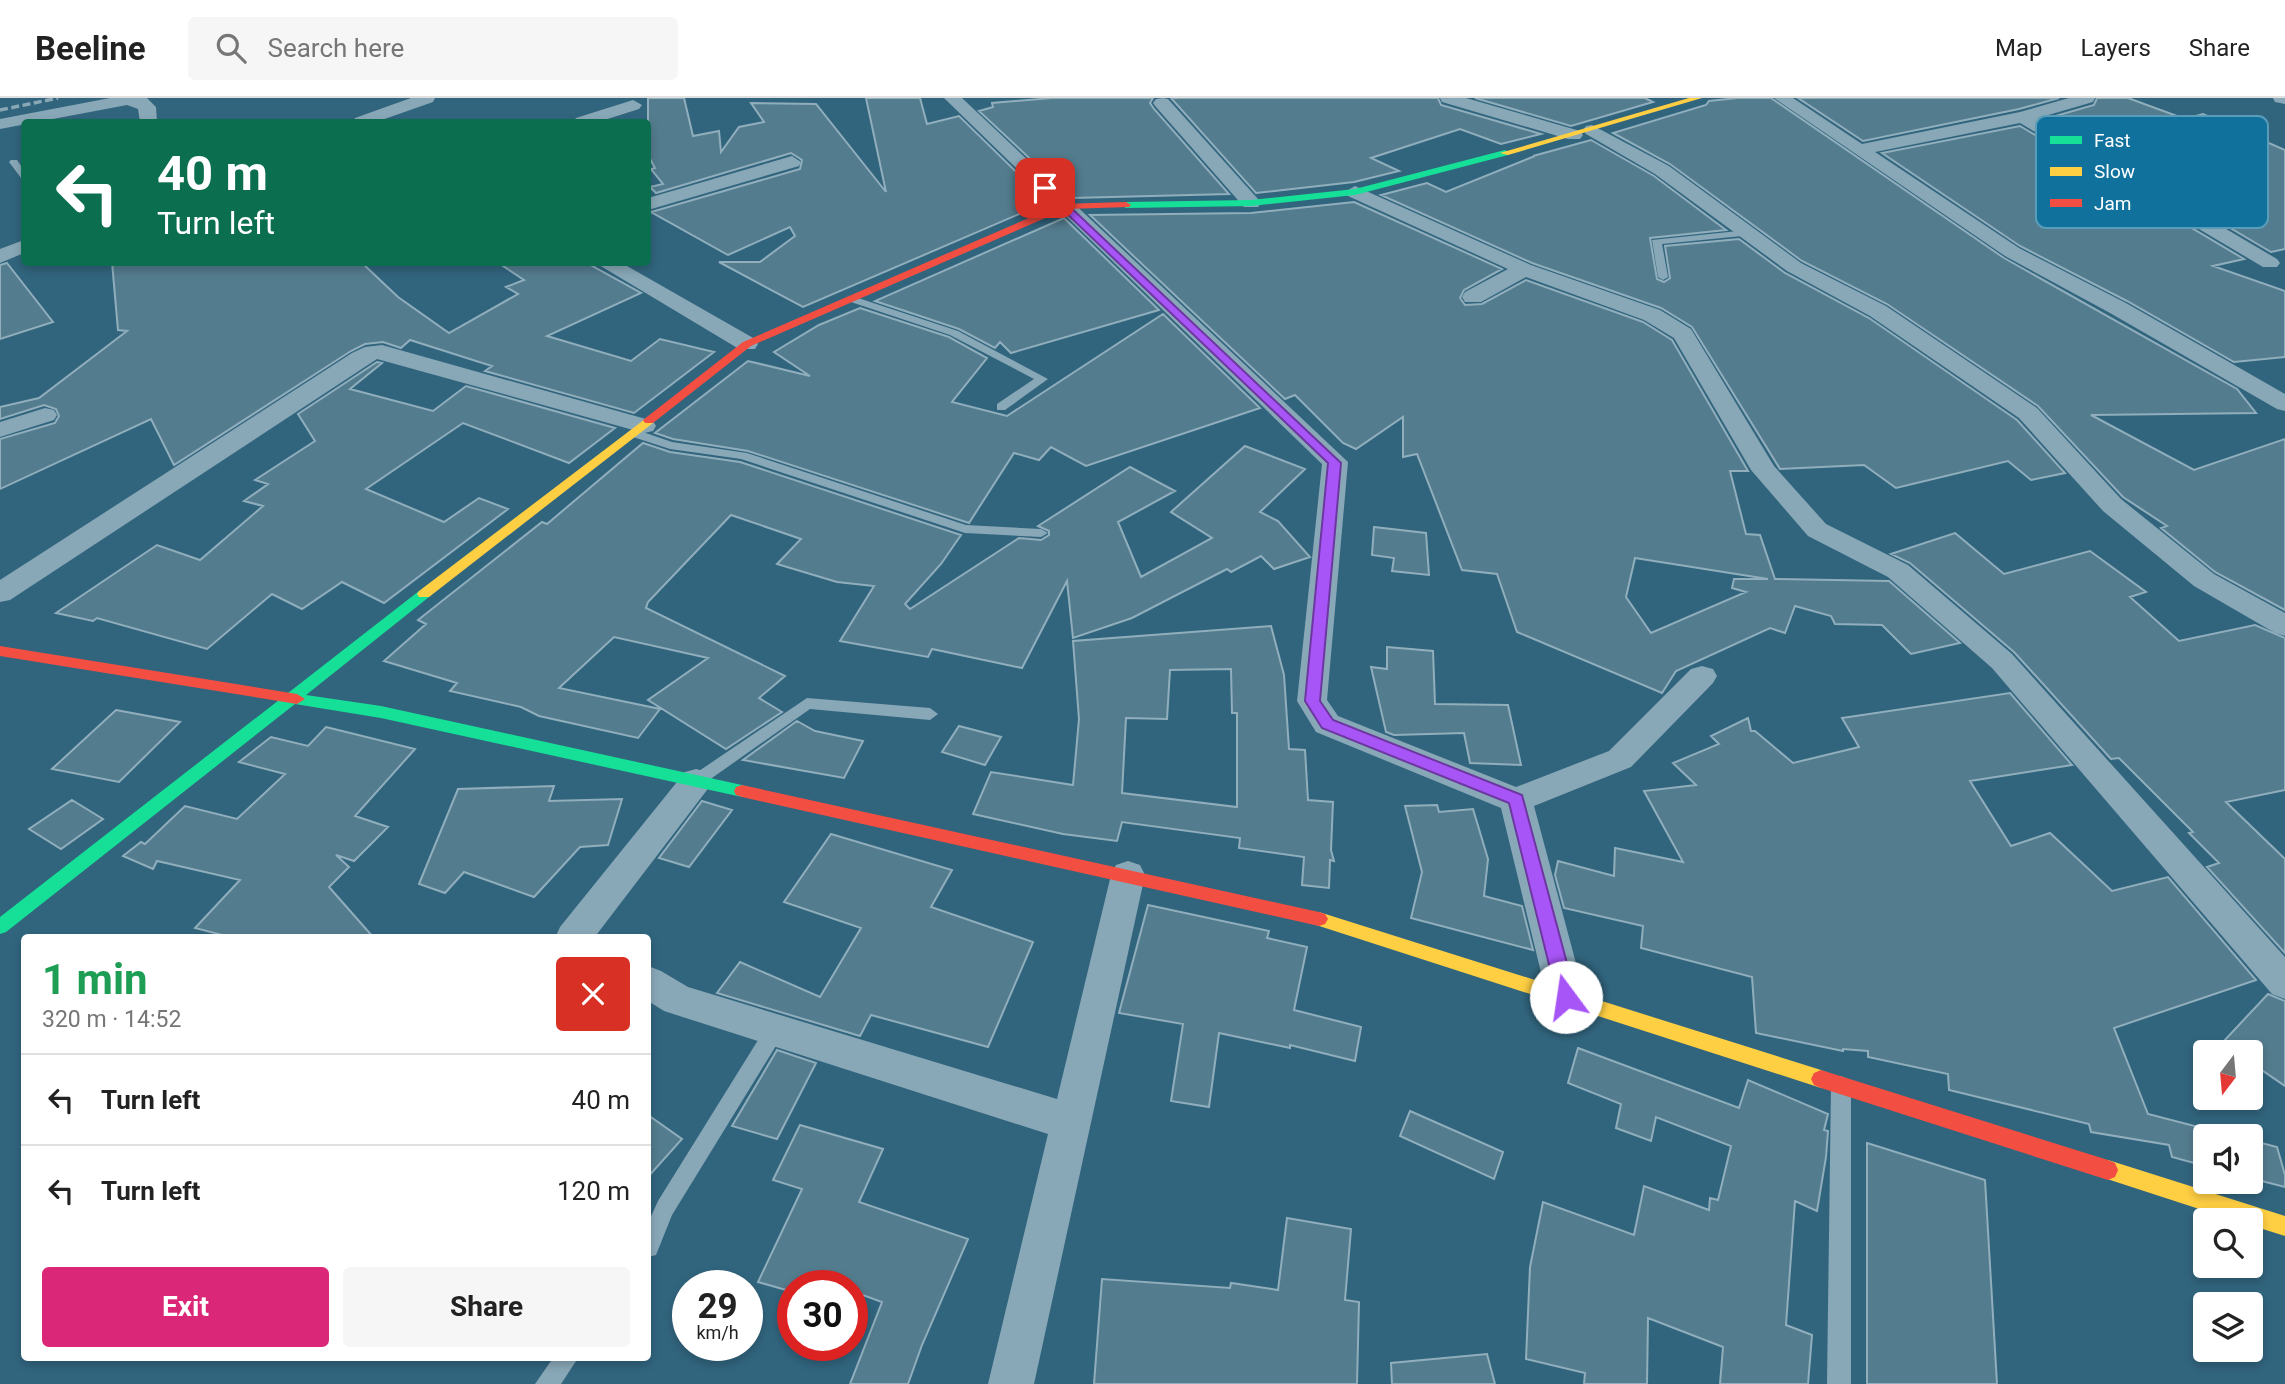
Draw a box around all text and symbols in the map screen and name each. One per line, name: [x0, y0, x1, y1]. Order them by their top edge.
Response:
search box: [188, 17, 678, 80]
text: Beeline: [35, 29, 146, 68]
icon: search: [212, 29, 250, 67]
text: Search here: [268, 33, 404, 63]
text: Map: [1995, 34, 2043, 62]
text: Layers: [2081, 34, 2151, 62]
text: Share: [2189, 34, 2250, 62]
legend: [2036, 116, 2268, 228]
text: Fast: [2094, 129, 2131, 152]
text: 40 m: [157, 145, 268, 202]
icon: left: [42, 147, 133, 238]
pin: [1015, 158, 1075, 218]
text: Slow: [2094, 160, 2135, 183]
icon: arrive: [1026, 169, 1064, 207]
text: Jam: [2094, 192, 2131, 215]
text: Turn left: [157, 204, 275, 242]
text: 1 min: [42, 955, 148, 1004]
button: close: [556, 957, 630, 1031]
position arrow: [1529, 960, 1603, 1034]
text: 320 m · 14:52: [42, 1006, 181, 1033]
north arrow: [2193, 1040, 2263, 1110]
map controls: [2193, 1040, 2263, 1362]
icon: left: [42, 1081, 80, 1119]
text: Turn left: [101, 1085, 200, 1115]
text: 40 m: [572, 1085, 630, 1115]
button: sound: [2193, 1124, 2263, 1194]
icon: left: [42, 1172, 80, 1210]
text: Turn left: [101, 1176, 200, 1206]
text: 120 m: [557, 1176, 630, 1206]
button: search: [2193, 1208, 2263, 1278]
button: Exit: [42, 1267, 329, 1347]
button: Share: [343, 1267, 630, 1347]
speed limit sign: 30: [777, 1270, 868, 1361]
text: 29: [697, 1286, 738, 1327]
button: layers: [2193, 1292, 2263, 1362]
text: km/h: [696, 1322, 739, 1343]

